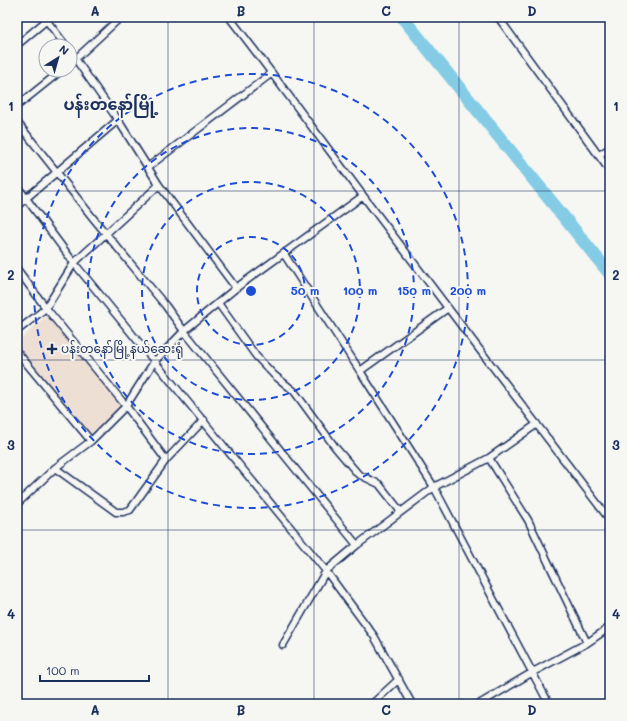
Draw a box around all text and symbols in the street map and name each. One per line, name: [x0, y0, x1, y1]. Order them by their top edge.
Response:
text: A: [90, 2, 100, 19]
text: B: [237, 2, 246, 19]
text: C: [381, 2, 391, 19]
text: D: [527, 2, 537, 19]
north arrow: [38, 38, 78, 78]
text: N: [56, 41, 72, 58]
district label: ပန်းတနော်မြို့: [63, 93, 159, 118]
text: 1: [8, 97, 14, 114]
text: 1: [613, 97, 619, 114]
text: 2: [7, 266, 15, 283]
text: 2: [612, 266, 620, 283]
text: 50 m: [291, 282, 319, 298]
text: 100 m: [343, 282, 377, 298]
text: 150 m: [397, 282, 431, 298]
text: 200 m: [450, 282, 486, 298]
centre of rings: [244, 284, 258, 298]
place label: ပန်းတနော်မြို့နယ်ဆေးရုံ: [61, 340, 183, 359]
marker: ပန်းတနော်မြို့နယ်ဆေးရုံ: [46, 343, 58, 355]
text: 3: [7, 436, 15, 453]
text: 3: [612, 436, 620, 453]
text: 4: [7, 605, 15, 622]
text: 4: [612, 605, 620, 622]
scale bar: [40, 657, 149, 683]
text: 100 m: [46, 662, 80, 678]
text: A: [90, 701, 100, 718]
text: B: [237, 701, 246, 718]
text: C: [381, 701, 391, 718]
text: D: [527, 701, 537, 718]

